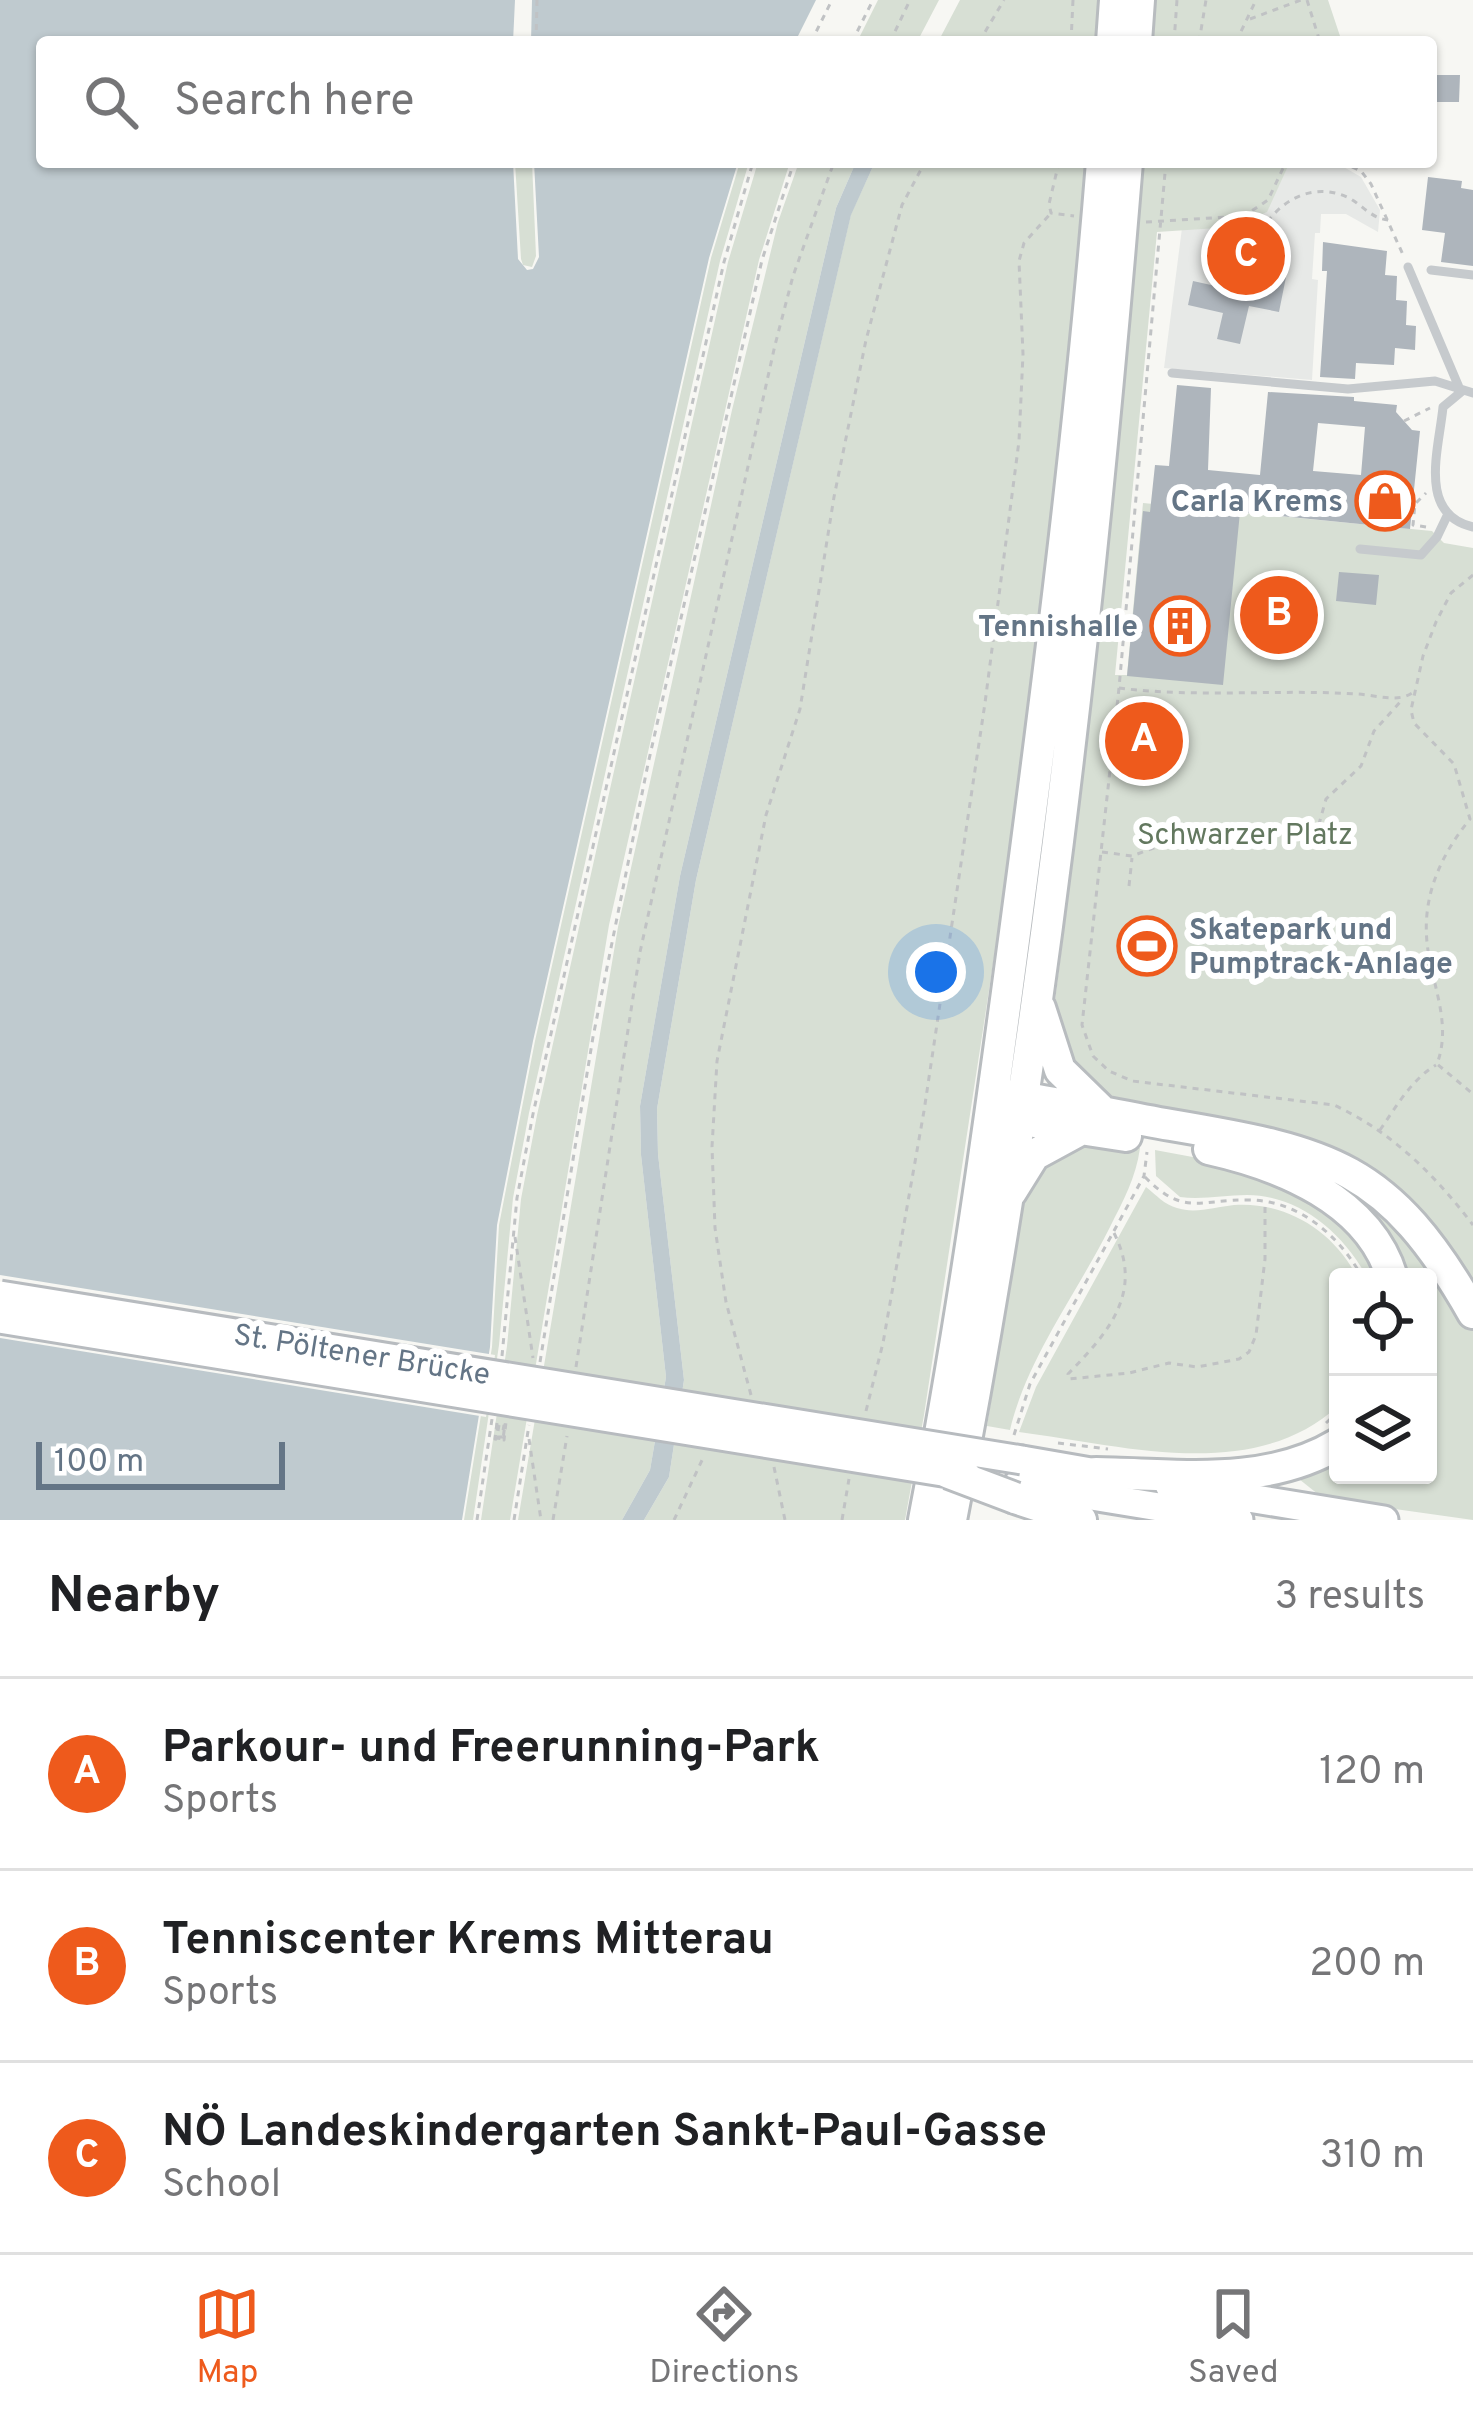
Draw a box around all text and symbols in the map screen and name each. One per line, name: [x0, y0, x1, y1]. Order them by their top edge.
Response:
search box: [36, 36, 1437, 168]
icon: search: [78, 69, 144, 135]
text: Search here: [174, 74, 414, 131]
pin: C: [1207, 211, 1285, 301]
shop icon: Carla Krems: [1354, 470, 1416, 532]
place label: Carla Krems: [1171, 485, 1343, 522]
pin: B: [1240, 570, 1318, 660]
building icon: Tennishalle: [1149, 595, 1211, 657]
place label: Tennishalle: [978, 610, 1138, 647]
pin: A: [1105, 696, 1183, 786]
park label: Schwarzer Platz: [1137, 818, 1353, 855]
place label: Skatepark und Pumptrack-Anlage: [1189, 913, 1453, 984]
sports icon: Skatepark und Pumptrack-Anlage: [1116, 915, 1178, 977]
your location: [906, 942, 966, 1002]
map controls: [1329, 1268, 1437, 1484]
button: locate: [1329, 1268, 1437, 1376]
street label: St. Pöltener Brücke: [231, 1318, 493, 1395]
button: layers: [1329, 1376, 1437, 1484]
scale bar: [36, 1436, 285, 1489]
text: 100 m: [54, 1442, 144, 1484]
text: Nearby: [48, 1566, 220, 1631]
text: 3 results: [1275, 1574, 1425, 1623]
text: Parkour- und Freerunning-Park: [162, 1721, 820, 1778]
text: A: [73, 1749, 101, 1798]
text: 120 m: [1319, 1749, 1425, 1798]
text: Sports: [162, 1778, 278, 1827]
text: Tenniscenter Krems Mitterau: [162, 1913, 774, 1970]
text: B: [74, 1941, 100, 1990]
text: 200 m: [1309, 1941, 1425, 1990]
text: Sports: [162, 1970, 278, 2019]
text: NÖ Landeskindergarten Sankt-Paul-Gasse: [162, 2105, 1047, 2162]
text: C: [75, 2133, 99, 2182]
text: 310 m: [1320, 2133, 1425, 2182]
text: School: [162, 2162, 281, 2211]
tab: Map: [194, 2281, 260, 2395]
tab: Directions: [649, 2281, 799, 2395]
tab: Saved: [1188, 2281, 1279, 2395]

